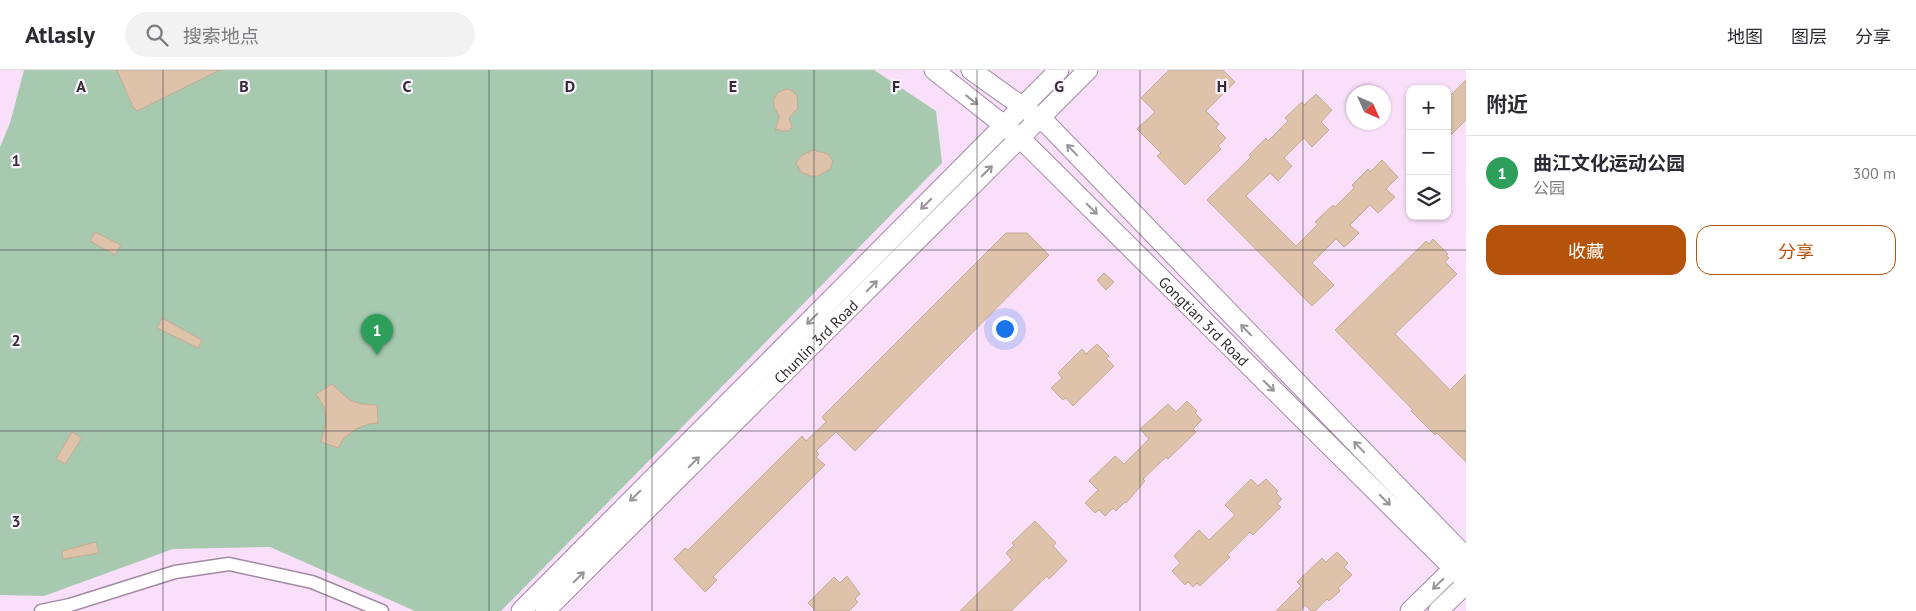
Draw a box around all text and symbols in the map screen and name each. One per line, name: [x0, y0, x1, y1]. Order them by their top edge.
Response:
search box: [125, 12, 475, 57]
text: Atlasly: [25, 19, 95, 50]
icon: search: [143, 21, 171, 49]
text: 搜索地点: [183, 24, 259, 48]
text: 地图: [1727, 25, 1763, 48]
text: 图层: [1791, 25, 1827, 48]
text: 分享: [1855, 25, 1891, 48]
text: A: [76, 76, 86, 96]
text: B: [239, 76, 249, 96]
text: C: [403, 76, 412, 96]
text: D: [565, 76, 575, 96]
text: E: [729, 76, 737, 96]
text: F: [892, 76, 900, 96]
text: G: [1054, 76, 1064, 96]
text: H: [1217, 76, 1227, 96]
north arrow: [1346, 85, 1391, 130]
map controls: [1406, 85, 1451, 220]
button: +: [1406, 85, 1451, 130]
text: 附近: [1486, 91, 1528, 118]
one-way arrow: [965, 95, 978, 106]
button: −: [1406, 130, 1451, 175]
one-way arrow: [1066, 144, 1078, 156]
text: 1: [11, 150, 21, 170]
text: 曲江文化运动公园: [1533, 151, 1685, 175]
text: 1: [1497, 163, 1507, 183]
text: 300 m: [1853, 163, 1896, 183]
one-way arrow: [981, 165, 993, 178]
button: layers: [1406, 175, 1451, 220]
text: 公园: [1533, 178, 1565, 198]
one-way arrow: [920, 198, 933, 210]
one-way arrow: [1086, 203, 1098, 216]
button: 收藏: [1486, 225, 1686, 275]
button: 分享: [1696, 225, 1896, 275]
street label: Gongtian 3rd Road: [1155, 272, 1253, 370]
one-way arrow: [866, 280, 878, 292]
street label: Chunlin 3rd Road: [770, 295, 862, 387]
one-way arrow: [806, 313, 818, 325]
pin: 1: [361, 314, 393, 355]
your location: [992, 316, 1018, 342]
one-way arrow: [1240, 323, 1252, 336]
text: 2: [11, 330, 21, 350]
one-way arrow: [1263, 379, 1275, 391]
one-way arrow: [1353, 440, 1365, 453]
one-way arrow: [688, 456, 701, 468]
one-way arrow: [629, 490, 642, 502]
one-way arrow: [1379, 494, 1391, 506]
text: 3: [11, 511, 21, 531]
one-way arrow: [573, 570, 585, 583]
one-way arrow: [1431, 578, 1444, 590]

